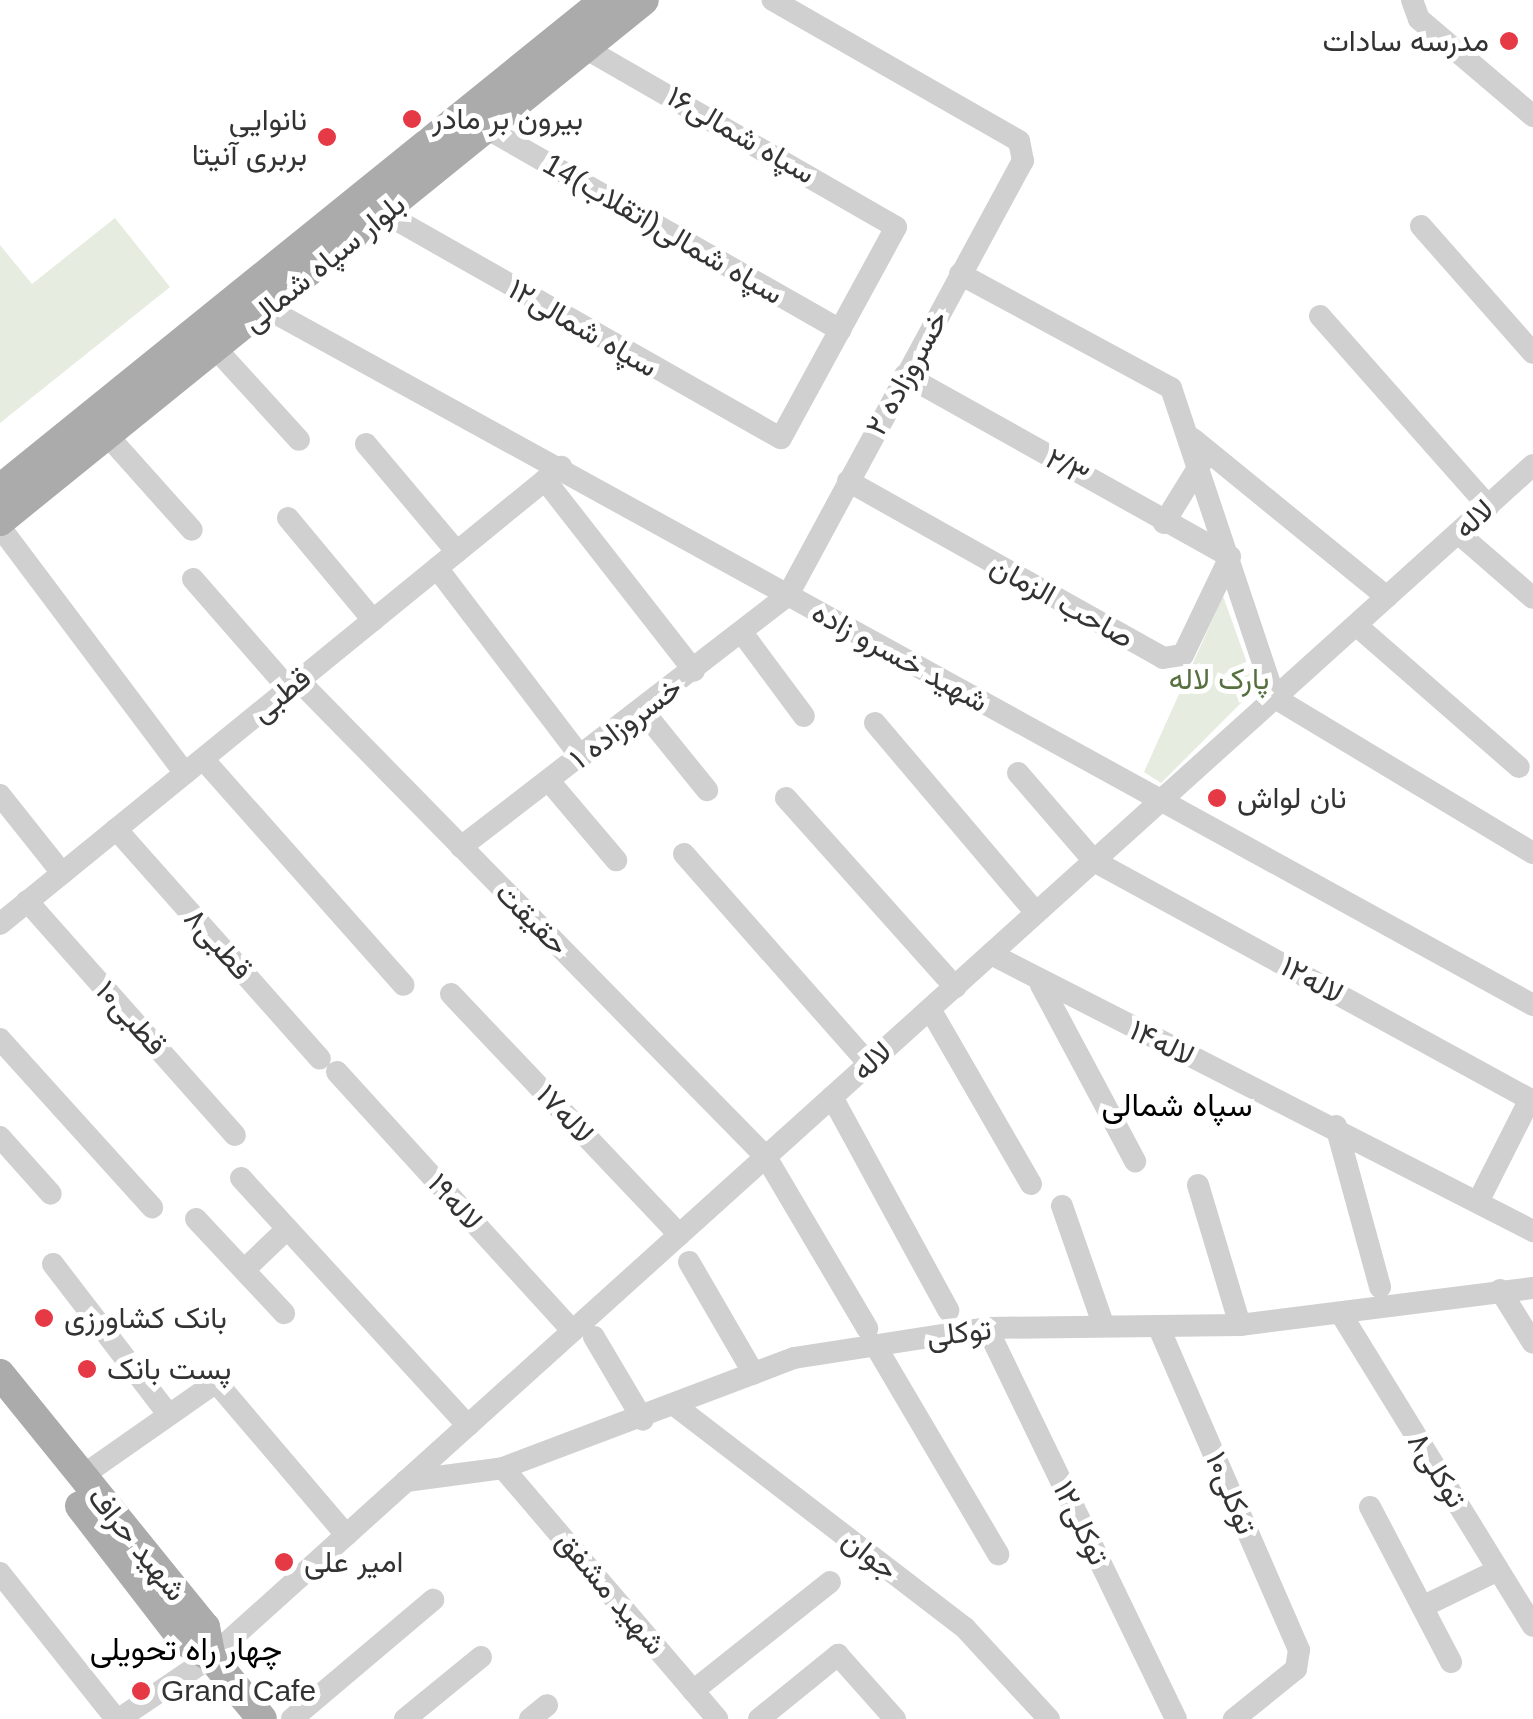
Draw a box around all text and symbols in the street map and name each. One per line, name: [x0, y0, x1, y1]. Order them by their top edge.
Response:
place label: مدرسه سادات: [1323, 23, 1489, 59]
marker: مدرسه سادات: [1498, 30, 1520, 52]
street label: سپاه شمالی۱۶: [661, 78, 821, 192]
place label: بیرون بر مادر: [432, 101, 583, 137]
place label: نانوایی بربری آنیتا: [192, 102, 307, 172]
marker: بیرون بر مادر: [401, 108, 423, 130]
marker: نانوایی بربری آنیتا: [316, 126, 338, 148]
street label: 14سپاه شمالی(اتقلاب): [537, 146, 789, 312]
street label: بلوار سپاه شمالی: [235, 186, 413, 340]
street label: سپاه شمالی۱۲: [502, 271, 664, 385]
street label: خسروزاده ۲: [858, 304, 956, 442]
street label: ۲/۳: [1039, 440, 1095, 494]
street label: لاله: [1447, 492, 1501, 546]
street label: صاحب الزمان: [984, 548, 1140, 656]
street label: شهید خسرو زاده: [806, 594, 994, 720]
street label: قطبی: [244, 660, 318, 730]
park label: پارک لاله: [1169, 661, 1269, 697]
street label: خسروزاده ۱: [563, 669, 689, 777]
place label: نان لواش: [1237, 780, 1346, 816]
marker: نان لواش: [1206, 787, 1228, 809]
street label: حقیقت: [488, 875, 576, 963]
street label: قطبی۸: [176, 901, 260, 987]
street label: لاله۱۲: [1275, 948, 1349, 1012]
street label: قطبی۱۰: [88, 973, 174, 1063]
street label: لاله۱۴: [1124, 1012, 1200, 1074]
street label: لاله: [845, 1034, 899, 1088]
street label: لاله۱۷: [529, 1077, 601, 1151]
district label: سپاه شمالی: [1102, 1086, 1252, 1124]
street label: لاله۱۹: [420, 1166, 490, 1238]
place label: بانک کشاورزی: [64, 1300, 227, 1336]
marker: بانک کشاورزی: [33, 1307, 55, 1329]
street label: توکلی: [925, 1311, 993, 1355]
place label: پست بانک: [107, 1351, 231, 1387]
marker: پست بانک: [76, 1358, 98, 1380]
street label: توکلی۸: [1400, 1425, 1474, 1515]
street label: ۱۰توکلی: [1198, 1446, 1264, 1540]
street label: توکلی۱۲: [1045, 1475, 1117, 1571]
street label: شهید حراف: [80, 1480, 194, 1608]
street label: جوان: [835, 1522, 905, 1588]
street label: شهید مشفق: [549, 1524, 673, 1662]
place label: امیر علی: [304, 1544, 403, 1580]
marker: امیر علی: [273, 1551, 295, 1573]
district label: چهار راه تحویلی: [90, 1630, 282, 1668]
place label: Grand Cafe: [161, 1673, 316, 1709]
marker: Grand Cafe: [130, 1680, 152, 1702]

